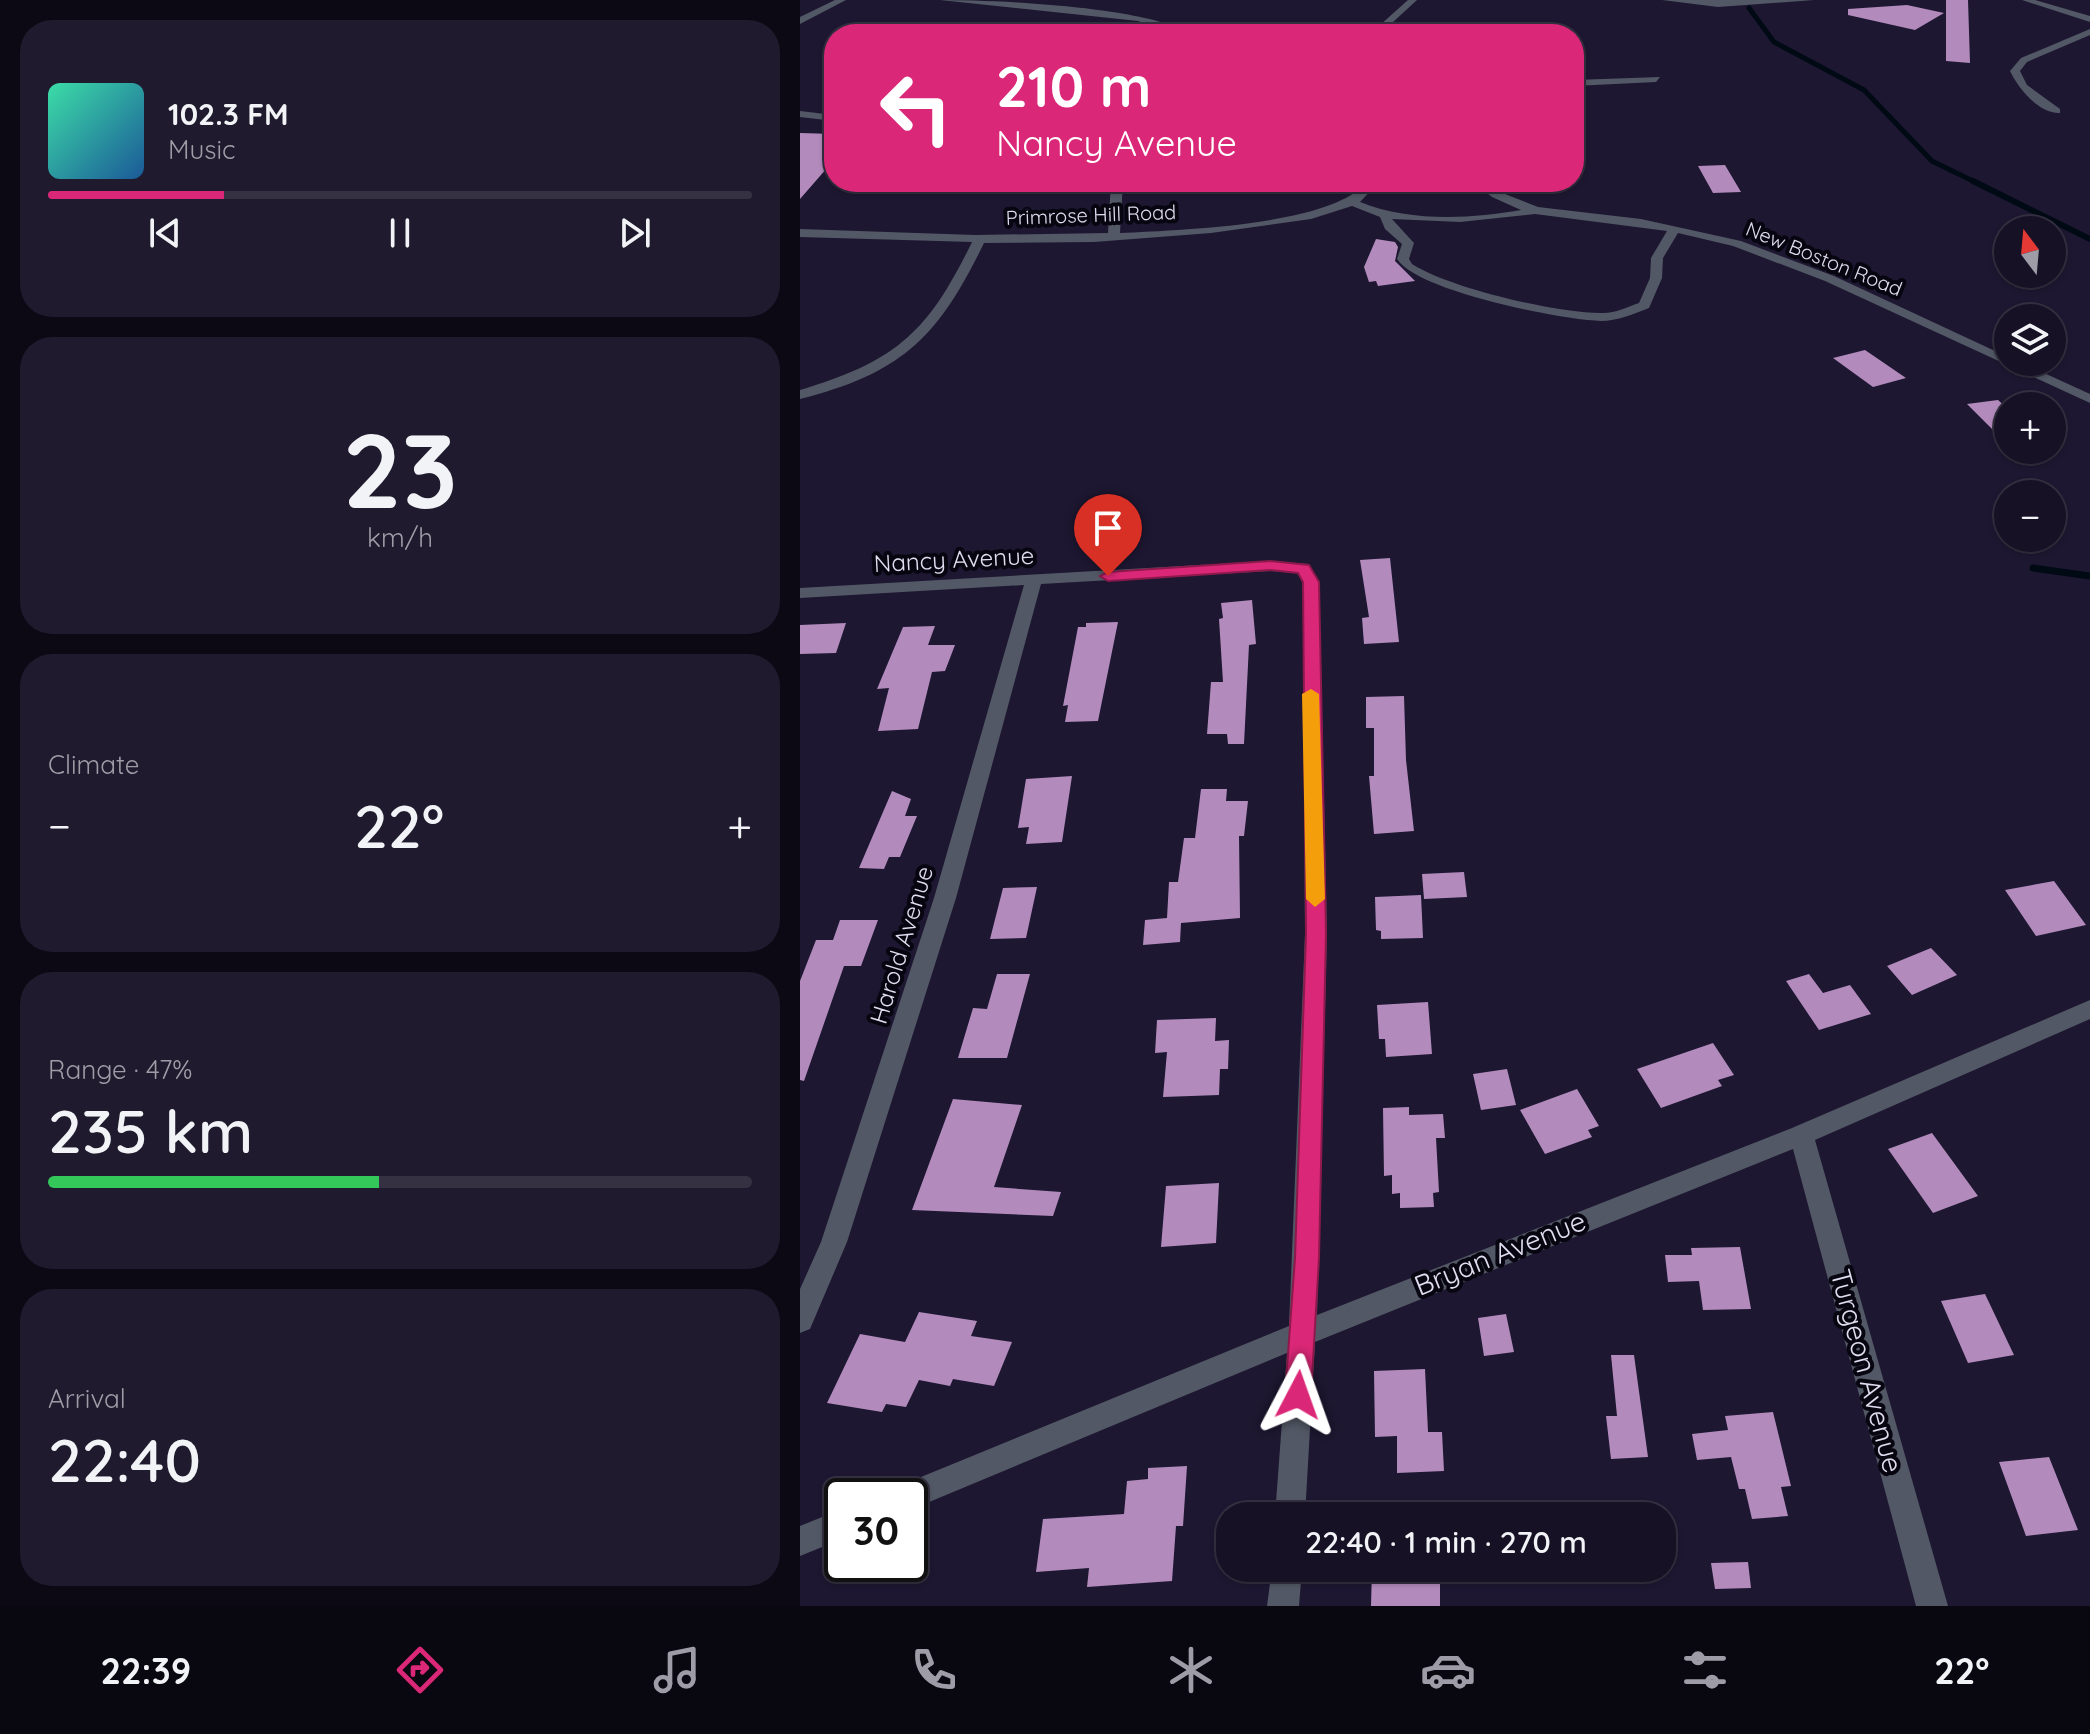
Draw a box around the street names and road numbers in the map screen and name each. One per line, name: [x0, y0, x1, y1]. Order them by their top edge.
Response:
street label: Primrose Hill Road: [1005, 199, 1177, 230]
street label: New Boston Road: [1742, 216, 1906, 301]
street label: Nancy Avenue: [873, 540, 1035, 578]
street label: Harold Avenue: [863, 862, 939, 1027]
street label: Bryan Avenue: [1409, 1202, 1590, 1303]
street label: Turgeon Avenue: [1824, 1265, 1911, 1476]

